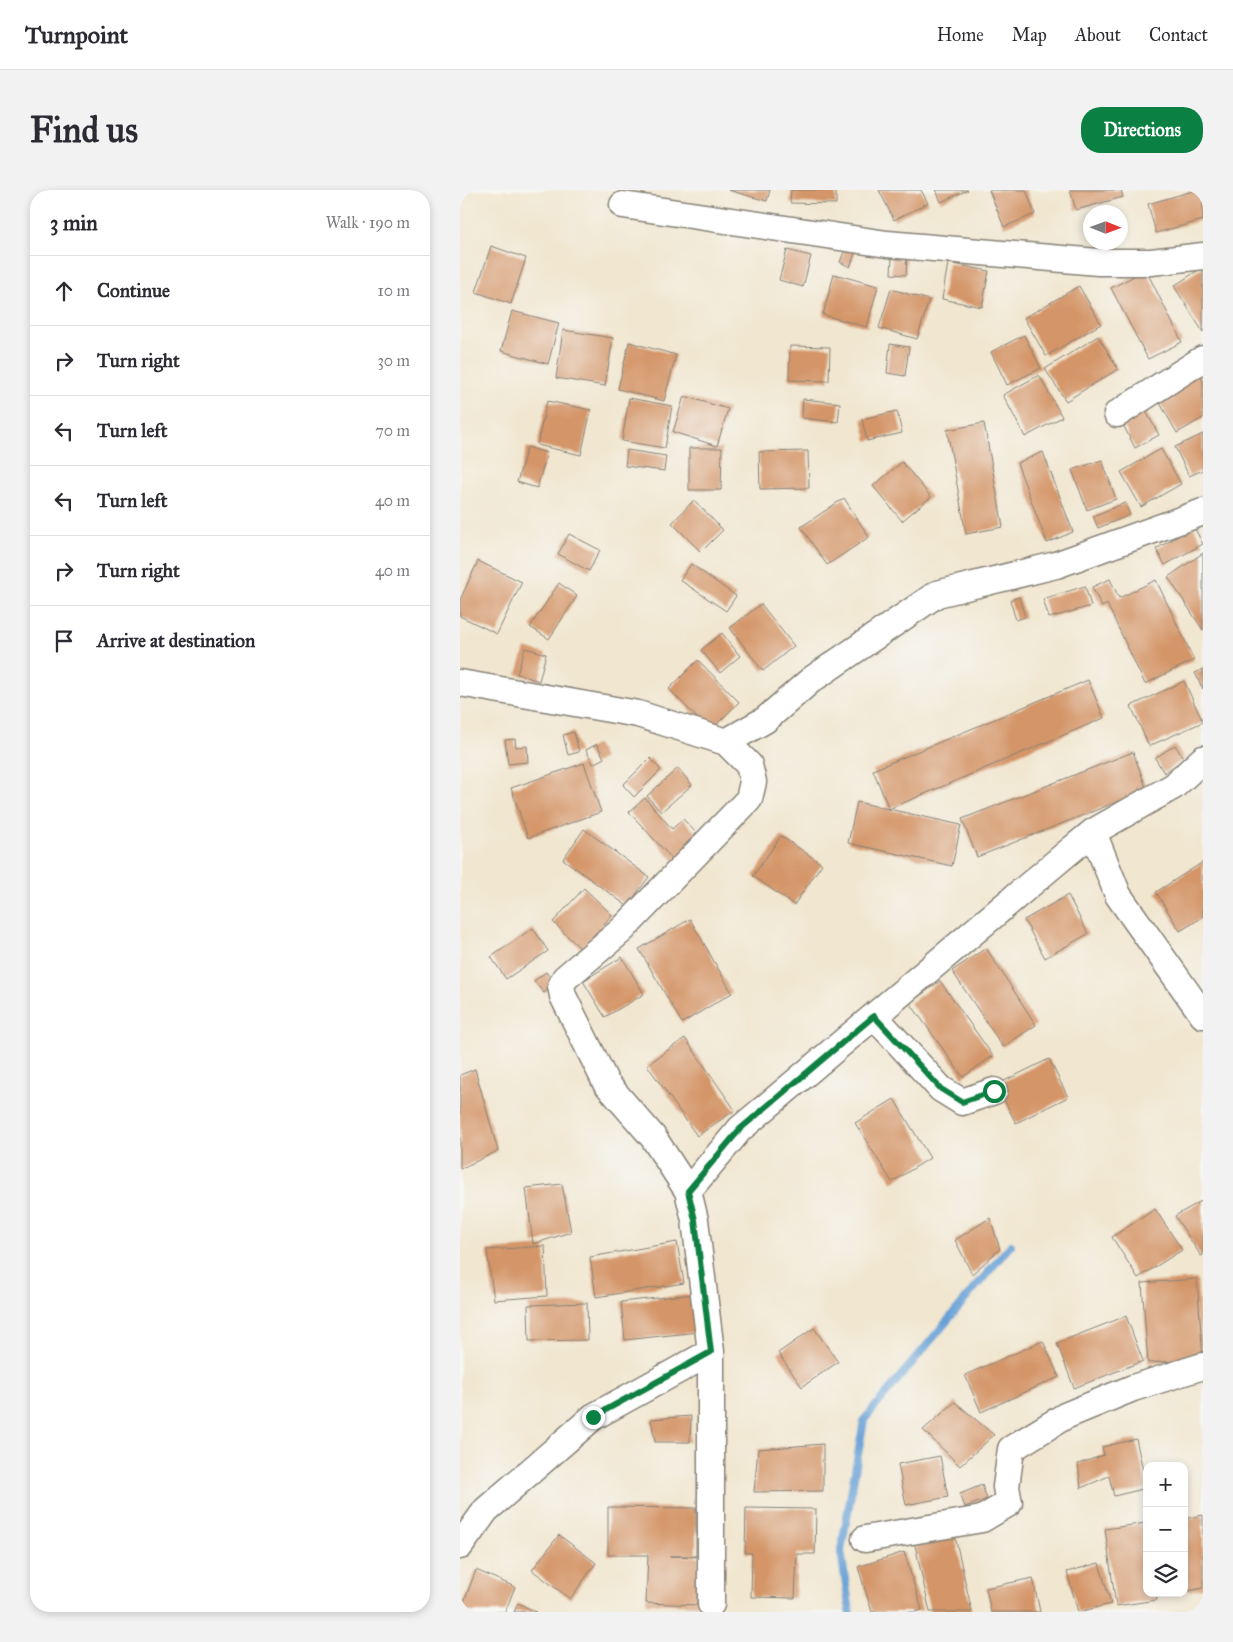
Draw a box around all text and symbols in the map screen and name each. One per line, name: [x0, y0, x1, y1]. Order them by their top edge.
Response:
text: Turnpoint: [25, 20, 128, 50]
text: Home: [937, 24, 984, 46]
text: Map: [1012, 24, 1047, 46]
text: About: [1075, 24, 1121, 46]
text: Contact: [1149, 24, 1208, 46]
button: Directions: [1081, 107, 1203, 153]
text: Find us: [30, 109, 138, 152]
north arrow: [1083, 205, 1128, 250]
text: 3 min: [50, 210, 98, 236]
text: Walk · 190 m: [326, 213, 410, 232]
icon: ahead: [50, 277, 78, 305]
text: Continue: [97, 279, 170, 302]
text: 10 m: [378, 281, 410, 300]
icon: right: [50, 347, 78, 375]
text: Turn right: [97, 349, 180, 372]
text: 30 m: [377, 351, 410, 370]
icon: left: [50, 417, 78, 445]
text: Turn left: [97, 419, 167, 442]
text: 70 m: [375, 421, 410, 440]
icon: left: [50, 487, 78, 515]
text: Turn left: [97, 489, 167, 512]
text: 40 m: [375, 491, 410, 510]
icon: right: [50, 557, 78, 585]
text: Turn right: [97, 559, 180, 582]
text: 40 m: [375, 561, 410, 580]
icon: arrive: [50, 627, 78, 655]
text: Arrive at destination: [97, 629, 255, 652]
route start: [983, 1080, 1006, 1103]
route end: [582, 1406, 605, 1429]
map controls: [1143, 1462, 1188, 1597]
button: +: [1143, 1462, 1188, 1507]
button: −: [1143, 1507, 1188, 1552]
button: layers: [1143, 1552, 1188, 1597]

